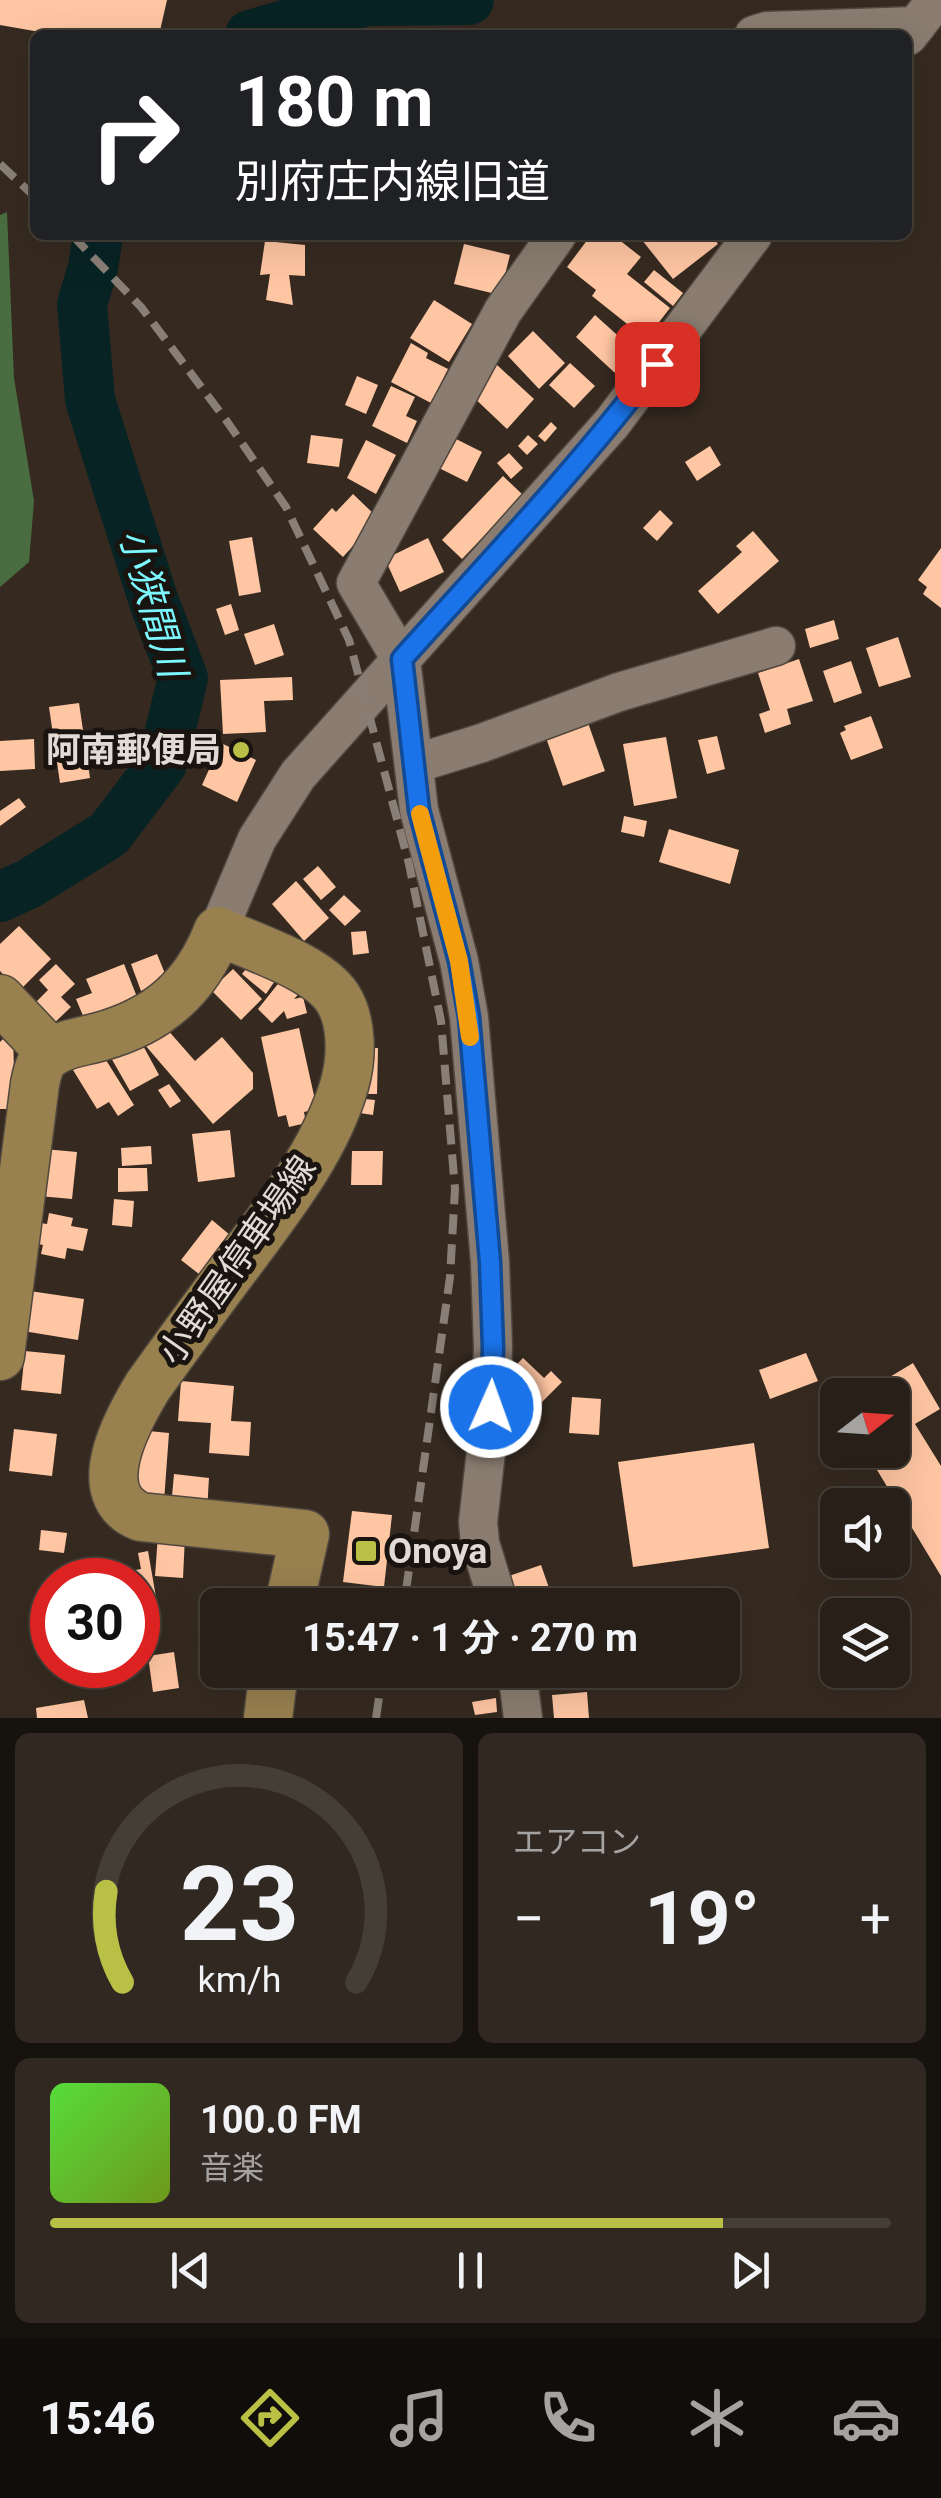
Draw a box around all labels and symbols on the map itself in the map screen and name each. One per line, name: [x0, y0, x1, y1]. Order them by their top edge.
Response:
pin: [615, 322, 700, 407]
water label: 小狭間川: [111, 524, 196, 686]
place label: 阿南郵便局: [46, 730, 221, 771]
marker: 阿南郵便局: [230, 739, 252, 761]
street label: 小野屋停車場線: [150, 1148, 324, 1372]
position arrow: [439, 1355, 543, 1459]
north arrow: [820, 1378, 910, 1468]
place label: Onoya: [388, 1531, 487, 1572]
marker: Onoya: [353, 1538, 379, 1564]
speed limit sign: 30: [30, 1558, 160, 1688]

